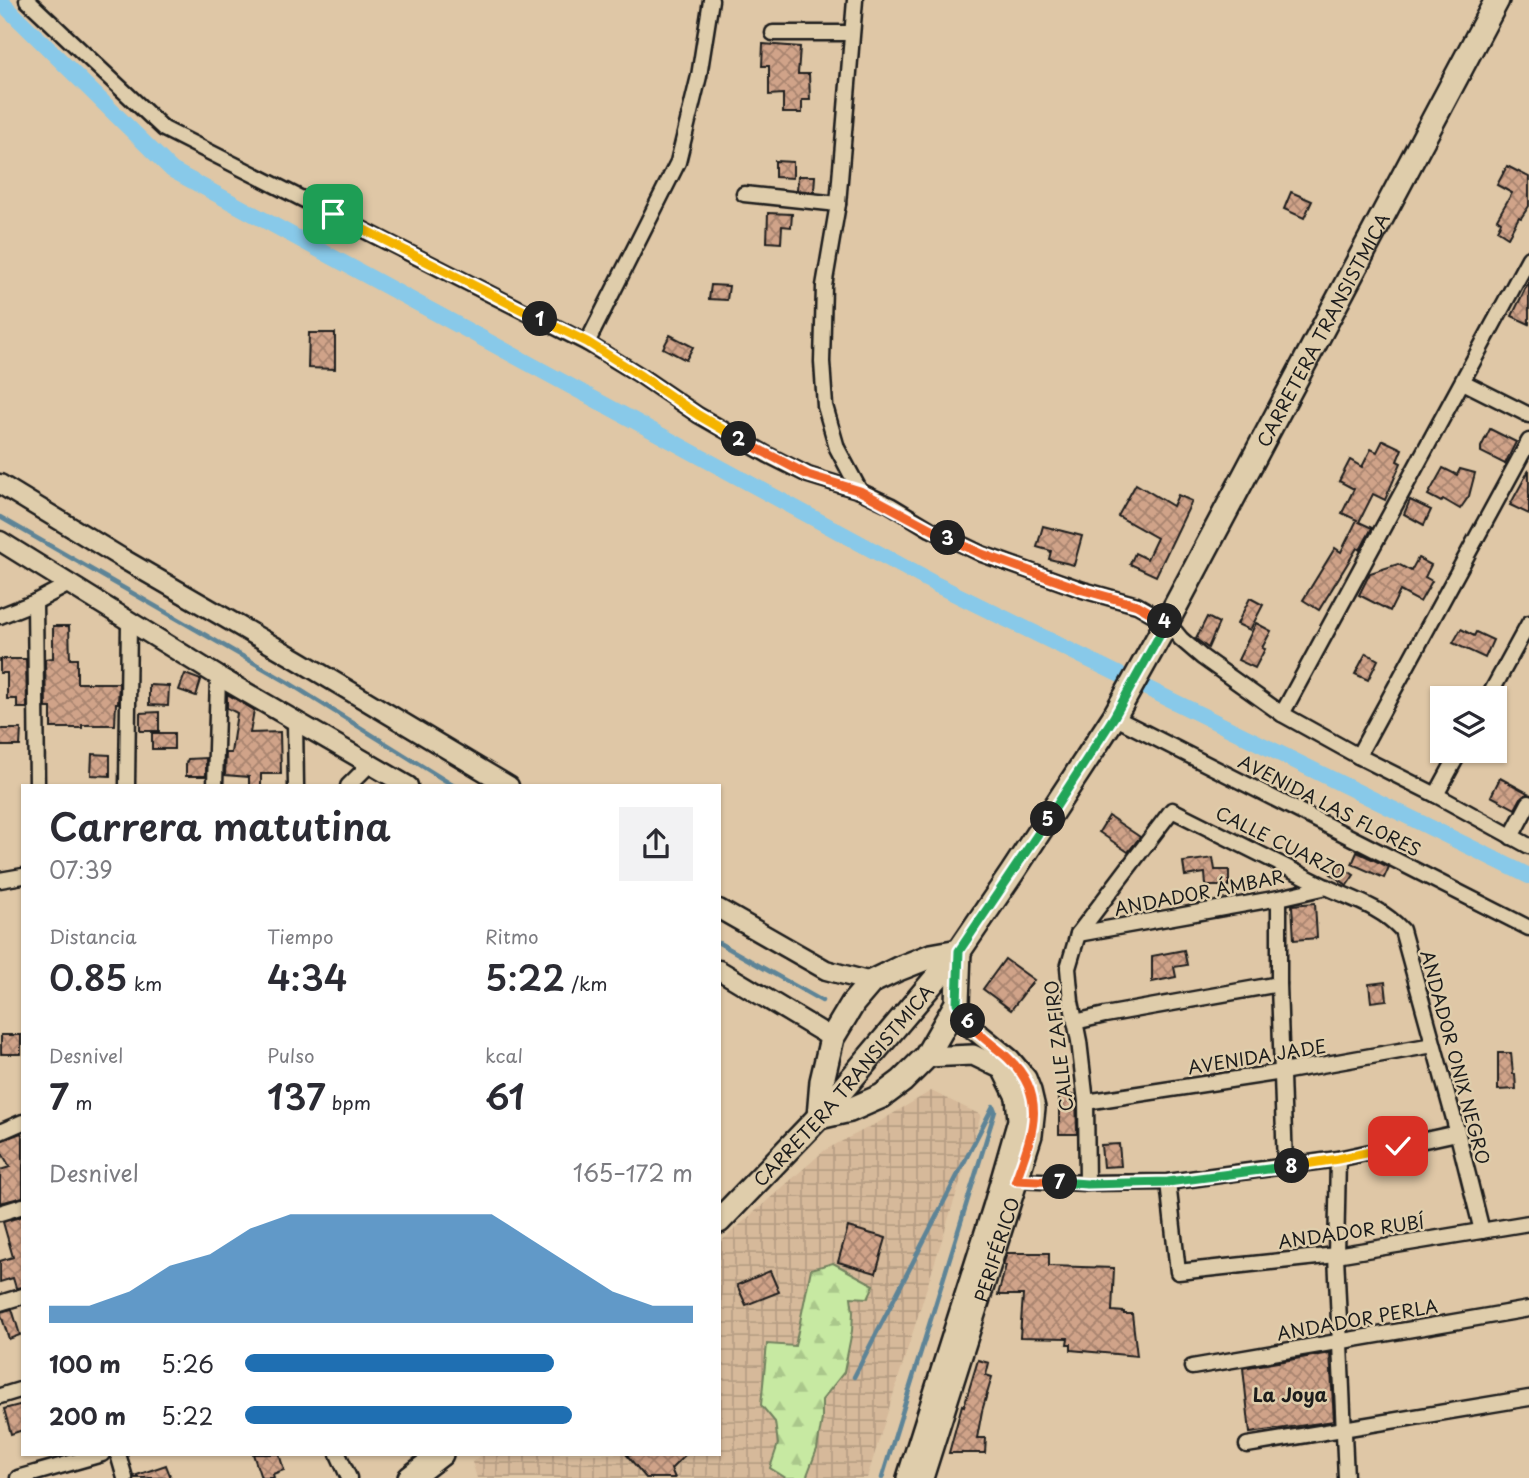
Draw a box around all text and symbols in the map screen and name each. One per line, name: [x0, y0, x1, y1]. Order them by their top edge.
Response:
pin: [303, 184, 363, 244]
icon: arrive: [314, 195, 352, 233]
street label: CARRETERA TRANSISTMICA: [1249, 208, 1395, 451]
pin: 1: [522, 302, 558, 336]
text: 1: [535, 304, 544, 332]
pin: 2: [722, 422, 756, 457]
text: 2: [732, 424, 745, 452]
pin: 3: [930, 520, 965, 556]
text: 3: [941, 523, 954, 551]
pin: 4: [1148, 604, 1182, 638]
text: 4: [1158, 606, 1171, 634]
map controls: [1430, 686, 1507, 763]
button: layers: [1430, 686, 1507, 763]
street label: AVENIDA LAS FLORES: [1234, 747, 1426, 863]
text: Carrera matutina: [49, 797, 391, 854]
street label: CALLE CUARZO: [1211, 799, 1351, 885]
pin: 5: [1030, 802, 1066, 836]
text: 5: [1041, 804, 1054, 832]
button: share: [619, 807, 693, 881]
text: 07:39: [49, 852, 113, 887]
street label: ANDADOR ÁMBAR: [1111, 862, 1287, 922]
text: Distancia: [49, 922, 137, 950]
text: Tiempo: [267, 922, 334, 950]
text: Ritmo: [485, 922, 539, 950]
street label: ANDADOR ONIX NEGRO: [1414, 947, 1498, 1167]
text: 0.85: [49, 950, 128, 1003]
text: 4:34: [267, 950, 348, 1003]
text: 5:22: [485, 950, 565, 1003]
text: km: [128, 969, 162, 997]
text: /km: [565, 969, 608, 997]
street label: CARRETERA TRANSISTMICA: [746, 978, 939, 1192]
street label: CALLE ZAFIRO: [1037, 979, 1079, 1113]
pin: 6: [950, 1004, 986, 1038]
text: 6: [961, 1006, 974, 1034]
street label: AVENIDA JADE: [1186, 1032, 1328, 1080]
text: Desnivel: [49, 1041, 123, 1069]
text: Pulso: [267, 1041, 315, 1069]
text: kcal: [485, 1041, 523, 1069]
text: 7: [49, 1069, 69, 1122]
text: 137: [267, 1069, 326, 1122]
text: 61: [485, 1069, 525, 1122]
text: m: [69, 1088, 93, 1116]
text: bpm: [326, 1088, 371, 1116]
pin: [1368, 1116, 1428, 1176]
icon: check: [1379, 1127, 1417, 1165]
pin: 8: [1274, 1148, 1310, 1184]
text: 8: [1286, 1151, 1297, 1179]
text: Desnivel: [49, 1155, 139, 1190]
text: 165–172 m: [573, 1155, 693, 1190]
pin: 7: [1042, 1164, 1078, 1200]
text: 7: [1054, 1167, 1065, 1195]
street label: PERIFÉRICO: [966, 1193, 1025, 1305]
street label: ANDADOR RUBÍ: [1276, 1207, 1426, 1255]
street label: ANDADOR PERLA: [1274, 1292, 1440, 1346]
text: 100 m: [49, 1346, 121, 1381]
text: 5:26: [161, 1346, 214, 1381]
district label: La Joya: [1253, 1380, 1328, 1408]
text: 200 m: [49, 1398, 126, 1433]
text: 5:22: [161, 1398, 213, 1433]

